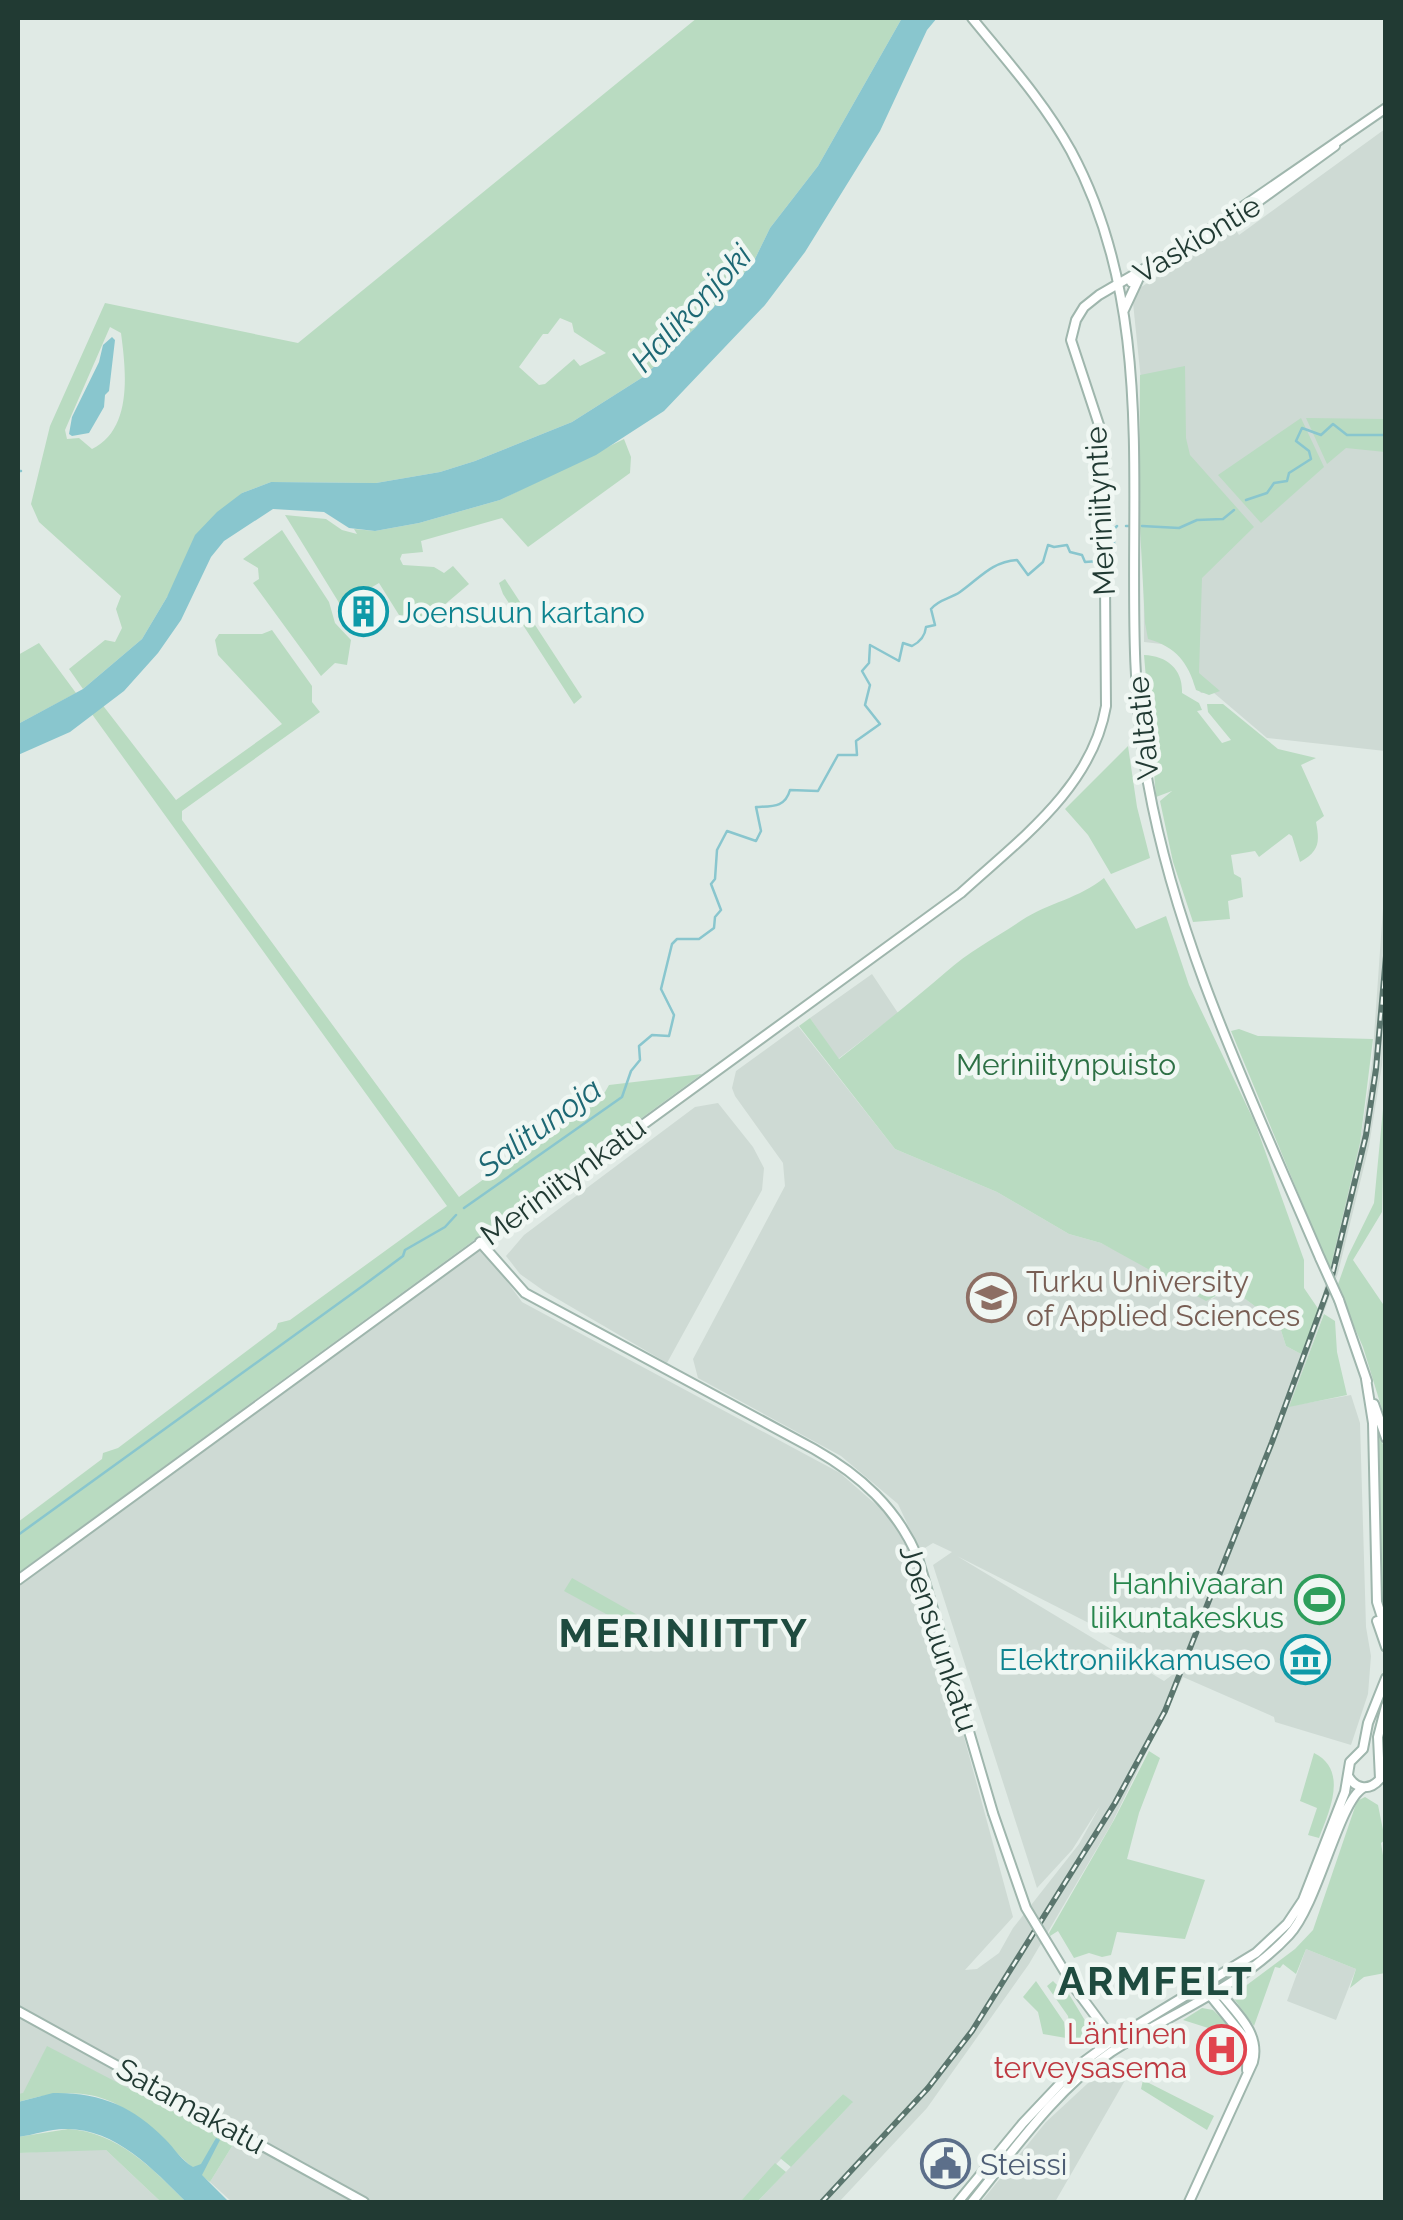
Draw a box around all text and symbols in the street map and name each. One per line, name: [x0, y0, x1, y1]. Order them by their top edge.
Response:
street label: Vaskiontie: [1127, 188, 1267, 290]
water label: Halikonjoki: [623, 236, 760, 379]
street label: Meriniityntie: [1078, 426, 1122, 596]
building icon: Joensuun kartano: [337, 586, 389, 638]
place label: Joensuun kartano: [398, 595, 645, 630]
street label: Valtatie: [1120, 675, 1166, 781]
park label: Meriniitynpuisto: [956, 1047, 1176, 1082]
water label: Salitunoja: [469, 1070, 608, 1185]
street label: Meriniitynkatu: [474, 1110, 652, 1252]
place label: Turku University of Applied Sciences: [1026, 1264, 1300, 1333]
school or university icon: Turku University of Applied Sciences: [965, 1272, 1017, 1324]
street label: Joensuunkatu: [892, 1540, 986, 1736]
place label: Hanhivaaran liikuntakeskus: [1090, 1566, 1284, 1635]
sports icon: Hanhivaaran liikuntakeskus: [1293, 1574, 1345, 1626]
district label: MERINIITTY: [559, 1609, 810, 1656]
museum icon: Elektroniikkamuseo: [1280, 1633, 1332, 1685]
place label: Elektroniikkamuseo: [999, 1642, 1271, 1677]
district label: ARMFELT: [1058, 1957, 1254, 2004]
place label: Läntinen terveysasema: [994, 2016, 1187, 2085]
hospital icon: Läntinen terveysasema: [1196, 2024, 1248, 2076]
street label: Satamakatu: [110, 2051, 272, 2161]
public building icon: Steissi: [919, 2138, 971, 2190]
place label: Steissi: [980, 2147, 1067, 2182]

